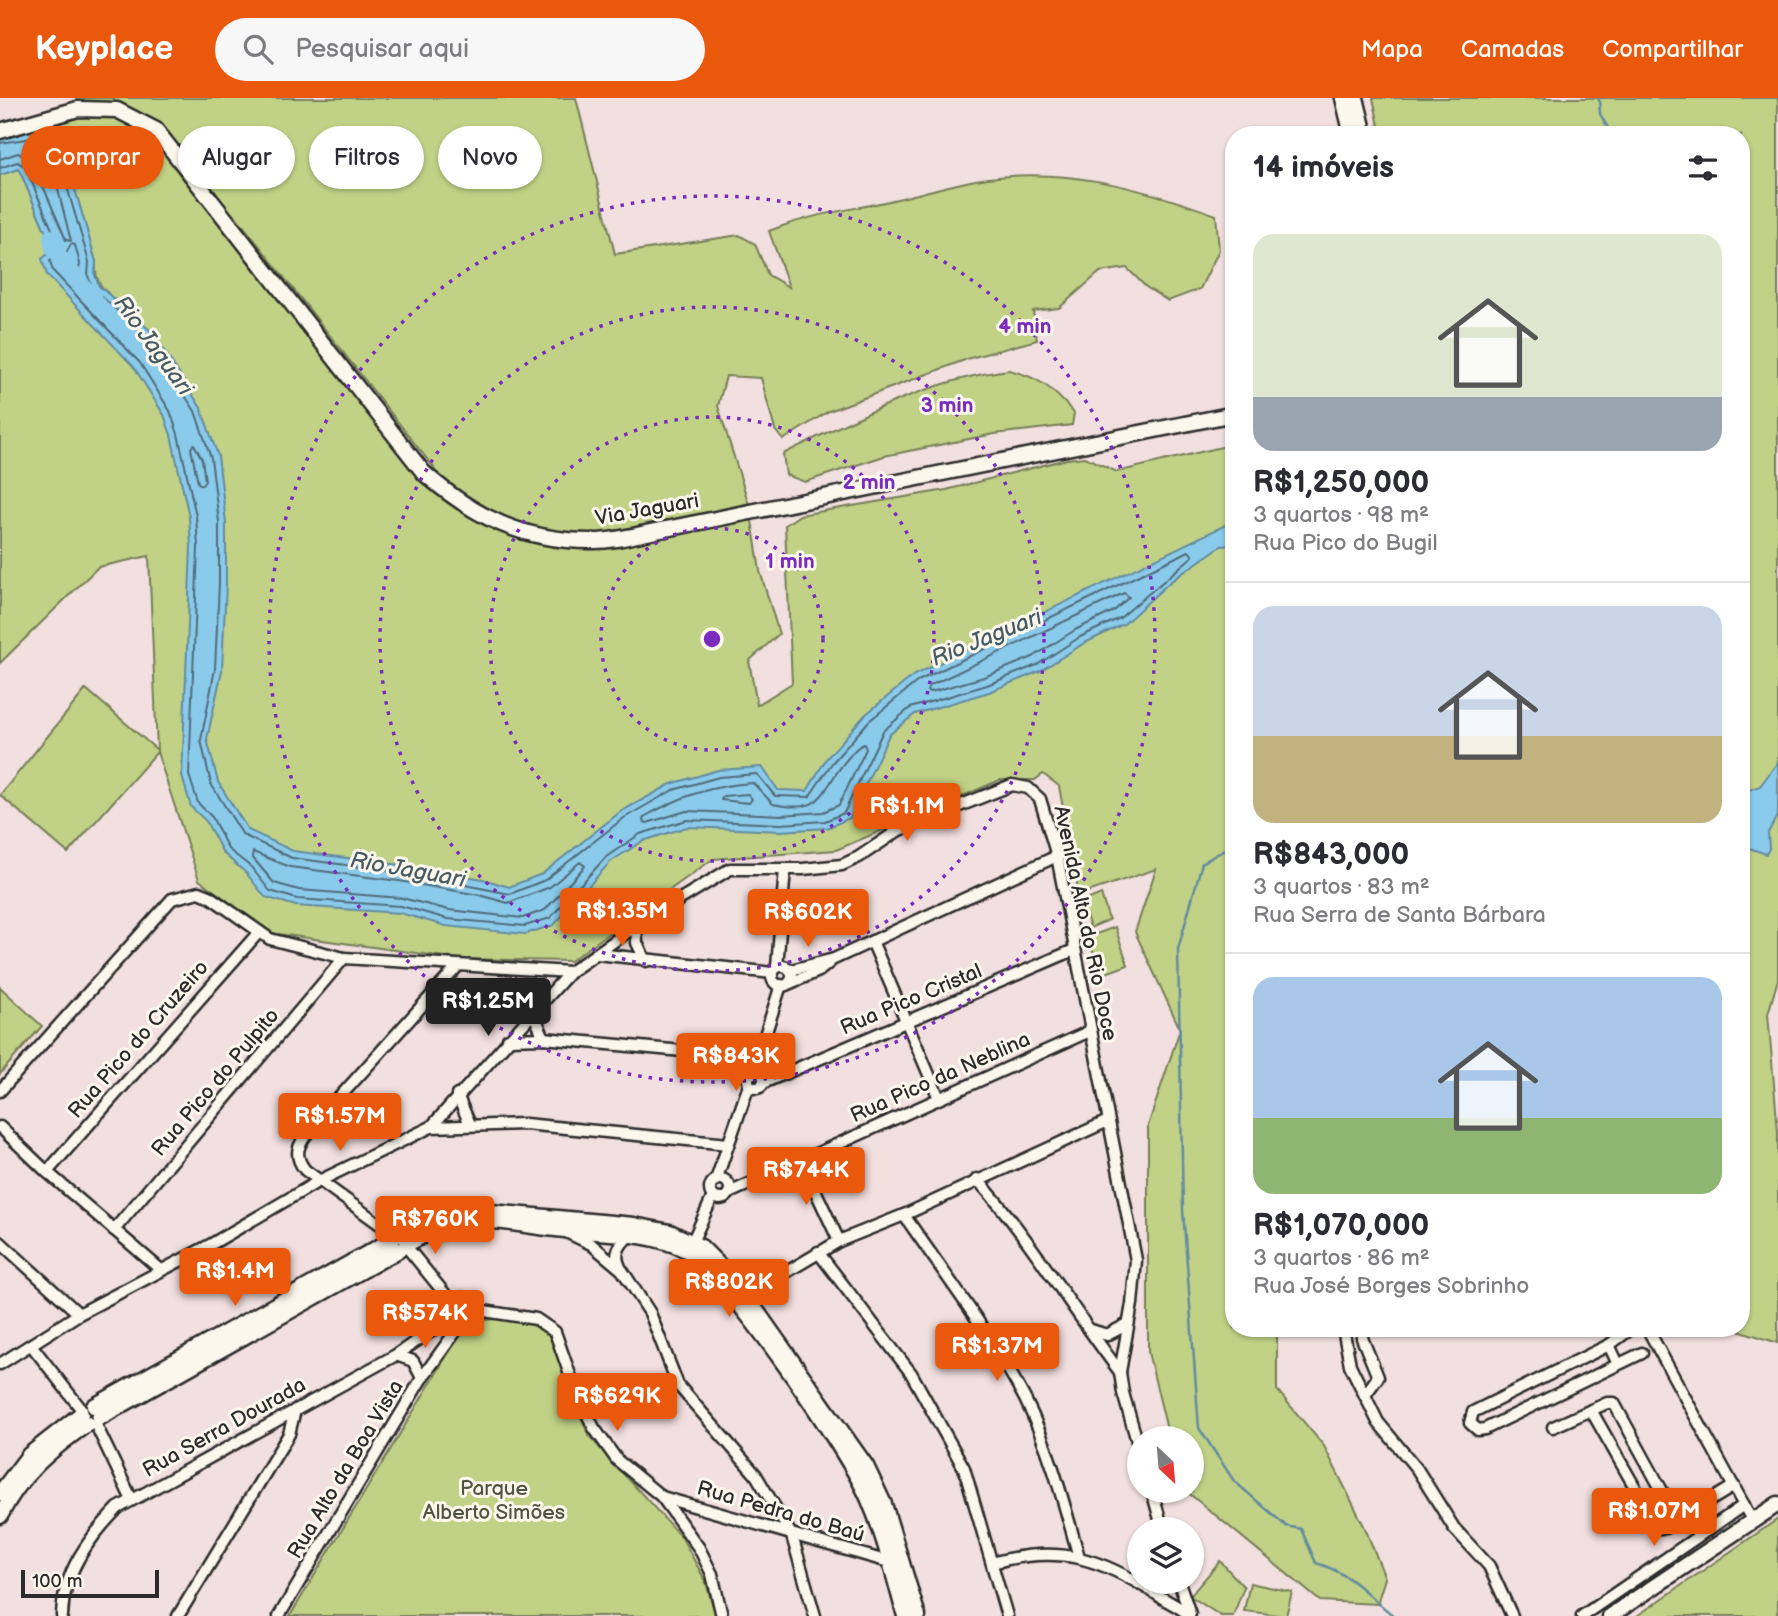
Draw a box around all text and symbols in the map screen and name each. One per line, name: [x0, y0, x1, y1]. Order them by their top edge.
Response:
search box: [215, 18, 705, 81]
text: Keyplace: [35, 29, 173, 69]
icon: search: [239, 30, 277, 68]
text: Pesquisar aqui: [295, 34, 469, 65]
text: Mapa: [1361, 35, 1423, 64]
text: Camadas: [1461, 35, 1564, 64]
text: Compartilhar: [1602, 35, 1743, 64]
chip: Comprar: [21, 126, 164, 189]
chip: Alugar: [178, 126, 295, 189]
chip: Filtros: [309, 126, 424, 189]
chip: Novo: [438, 126, 542, 189]
icon: filters: [1684, 149, 1722, 187]
text: 14 imóveis: [1253, 150, 1394, 186]
icon: home: [1425, 280, 1551, 406]
water label: Rio Jaguari: [108, 290, 199, 402]
text: 4 min: [999, 314, 1051, 339]
text: 3 min: [921, 393, 973, 418]
text: R$1,250,000: [1253, 465, 1429, 501]
text: 2 min: [842, 470, 896, 495]
street label: Via Jaguari: [593, 488, 701, 531]
text: 3 quartos · 98 m²: [1253, 501, 1429, 529]
text: Rua Pico do Bugil: [1253, 529, 1438, 557]
text: 1 min: [765, 549, 815, 574]
water label: Rio Jaguari: [927, 603, 1047, 673]
centre of rings: [700, 627, 724, 651]
icon: home: [1425, 652, 1551, 778]
pin: R$1.1M: [850, 784, 964, 843]
text: R$1.1M: [869, 792, 945, 820]
street label: Avenida Alto do Rio Doce: [1048, 803, 1123, 1043]
text: R$843,000: [1253, 837, 1409, 873]
water label: Rio Jaguari: [348, 846, 469, 894]
text: 3 quartos · 83 m²: [1253, 873, 1430, 901]
pin: R$1.35M: [557, 888, 687, 948]
pin: R$602K: [751, 890, 865, 949]
text: R$1.35M: [576, 897, 668, 925]
text: R$602K: [764, 898, 852, 926]
text: Rua Serra de Santa Bárbara: [1253, 901, 1546, 929]
street label: Rua Pico do Cruzeiro: [63, 955, 214, 1123]
street label: Rua Pico Cristal: [837, 958, 986, 1041]
pin: R$1.25M: [423, 978, 553, 1038]
text: R$1.25M: [442, 987, 534, 1015]
street label: Rua Pico do Pulpito: [146, 1003, 285, 1161]
icon: home: [1425, 1023, 1551, 1149]
street label: Rua Pico da Neblina: [846, 1027, 1034, 1128]
pin: R$843K: [679, 1034, 793, 1093]
text: R$843K: [692, 1042, 780, 1070]
pin: R$1.57M: [275, 1094, 405, 1153]
text: R$1.57M: [294, 1102, 386, 1130]
pin: R$744K: [749, 1148, 863, 1207]
text: R$744K: [763, 1156, 849, 1184]
pin: R$760K: [378, 1196, 492, 1256]
text: R$760K: [391, 1205, 479, 1233]
text: R$1,070,000: [1253, 1208, 1429, 1244]
text: 3 quartos · 86 m²: [1253, 1244, 1430, 1272]
pin: R$1.4M: [178, 1248, 292, 1308]
text: R$1.4M: [195, 1257, 275, 1285]
pin: R$802K: [672, 1260, 786, 1319]
text: R$802K: [685, 1268, 773, 1296]
text: Rua José Borges Sobrinho: [1253, 1272, 1529, 1300]
pin: R$574K: [368, 1290, 482, 1350]
text: R$574K: [382, 1299, 468, 1327]
pin: R$1.37M: [932, 1324, 1062, 1383]
text: R$1.37M: [951, 1332, 1043, 1360]
street label: Rua Serra Dourada: [138, 1372, 310, 1483]
pin: R$629K: [560, 1374, 674, 1433]
street label: Rua Alto da Boa Vista: [282, 1375, 409, 1563]
text: R$629K: [573, 1382, 661, 1410]
north arrow: [1127, 1426, 1204, 1503]
map controls: [1127, 1426, 1204, 1594]
park label: Parque Alberto Simões: [423, 1476, 565, 1525]
street label: Rua Pedra do Baú: [694, 1476, 868, 1547]
pin: R$1.07M: [1589, 1488, 1719, 1548]
text: R$1.07M: [1608, 1497, 1700, 1525]
button: layers: [1127, 1517, 1204, 1594]
scale bar: [21, 1567, 159, 1599]
text: 100 m: [32, 1570, 83, 1593]

